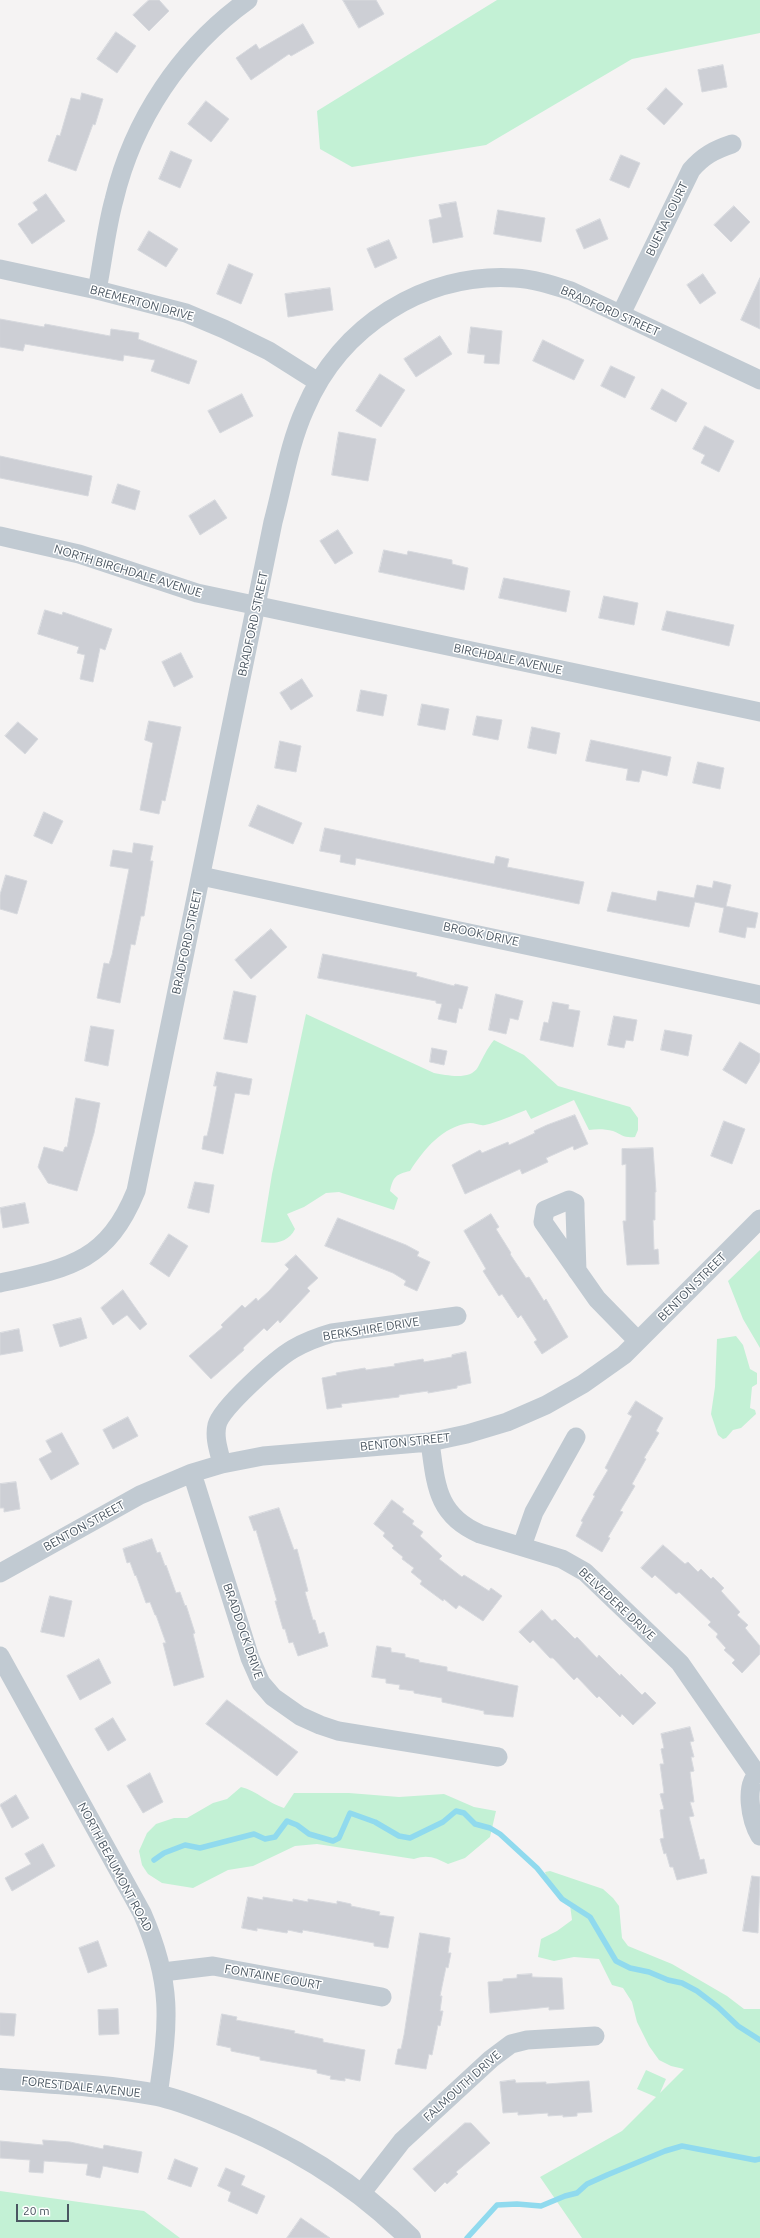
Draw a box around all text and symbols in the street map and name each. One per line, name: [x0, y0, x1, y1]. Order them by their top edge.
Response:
street label: BUENA COURT: [643, 180, 691, 258]
street label: BREMERTON DRIVE: [88, 282, 196, 324]
street label: BRADFORD STREET: [558, 283, 662, 339]
street label: NORTH BIRCHDALE AVENUE: [52, 542, 204, 600]
street label: BRADFORD STREET: [235, 570, 271, 678]
street label: BIRCHDALE AVENUE: [452, 640, 564, 678]
street label: BRADFORD STREET: [169, 888, 205, 996]
street label: BROOK DRIVE: [442, 919, 520, 949]
street label: BENTON STREET: [655, 1250, 729, 1324]
street label: BERKSHIRE DRIVE: [322, 1314, 420, 1344]
street label: BENTON STREET: [359, 1430, 451, 1454]
street label: BENTON STREET: [41, 1498, 127, 1554]
street label: BELVEDERE DRIVE: [576, 1565, 658, 1643]
street label: BRADDOCK DRIVE: [220, 1581, 266, 1681]
street label: NORTH BEAUMONT ROAD: [75, 1800, 155, 1934]
street label: FONTAINE COURT: [223, 1961, 323, 1993]
street label: FALMOUTH DRIVE: [420, 2048, 504, 2124]
street label: FORESTDALE AVENUE: [21, 2074, 141, 2100]
scale bar: [18, 2196, 71, 2222]
text: 20 m: [23, 2204, 50, 2217]

